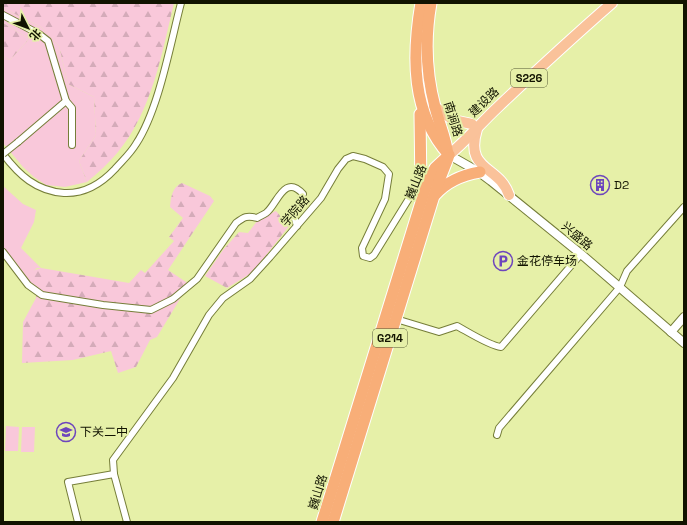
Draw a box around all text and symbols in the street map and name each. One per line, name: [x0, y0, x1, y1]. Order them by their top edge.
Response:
north arrow: [8, 8, 48, 48]
text: 北: [27, 26, 44, 43]
road number: S226: [511, 69, 547, 87]
street label: 建设路: [465, 84, 503, 120]
street label: 南涧路: [440, 99, 466, 139]
street label: 巍山路: [402, 162, 430, 202]
building icon: D2: [589, 174, 611, 196]
place label: D2: [614, 177, 629, 193]
street label: 学院路: [277, 192, 313, 230]
street label: 兴盛路: [558, 218, 596, 254]
parking icon: 金花停车场: [492, 250, 514, 272]
place label: 金花停车场: [517, 253, 577, 269]
road number: G214: [373, 329, 407, 347]
school or university icon: 下关二中: [55, 421, 77, 443]
place label: 下关二中: [80, 424, 128, 440]
street label: 巍山路: [305, 472, 331, 512]

